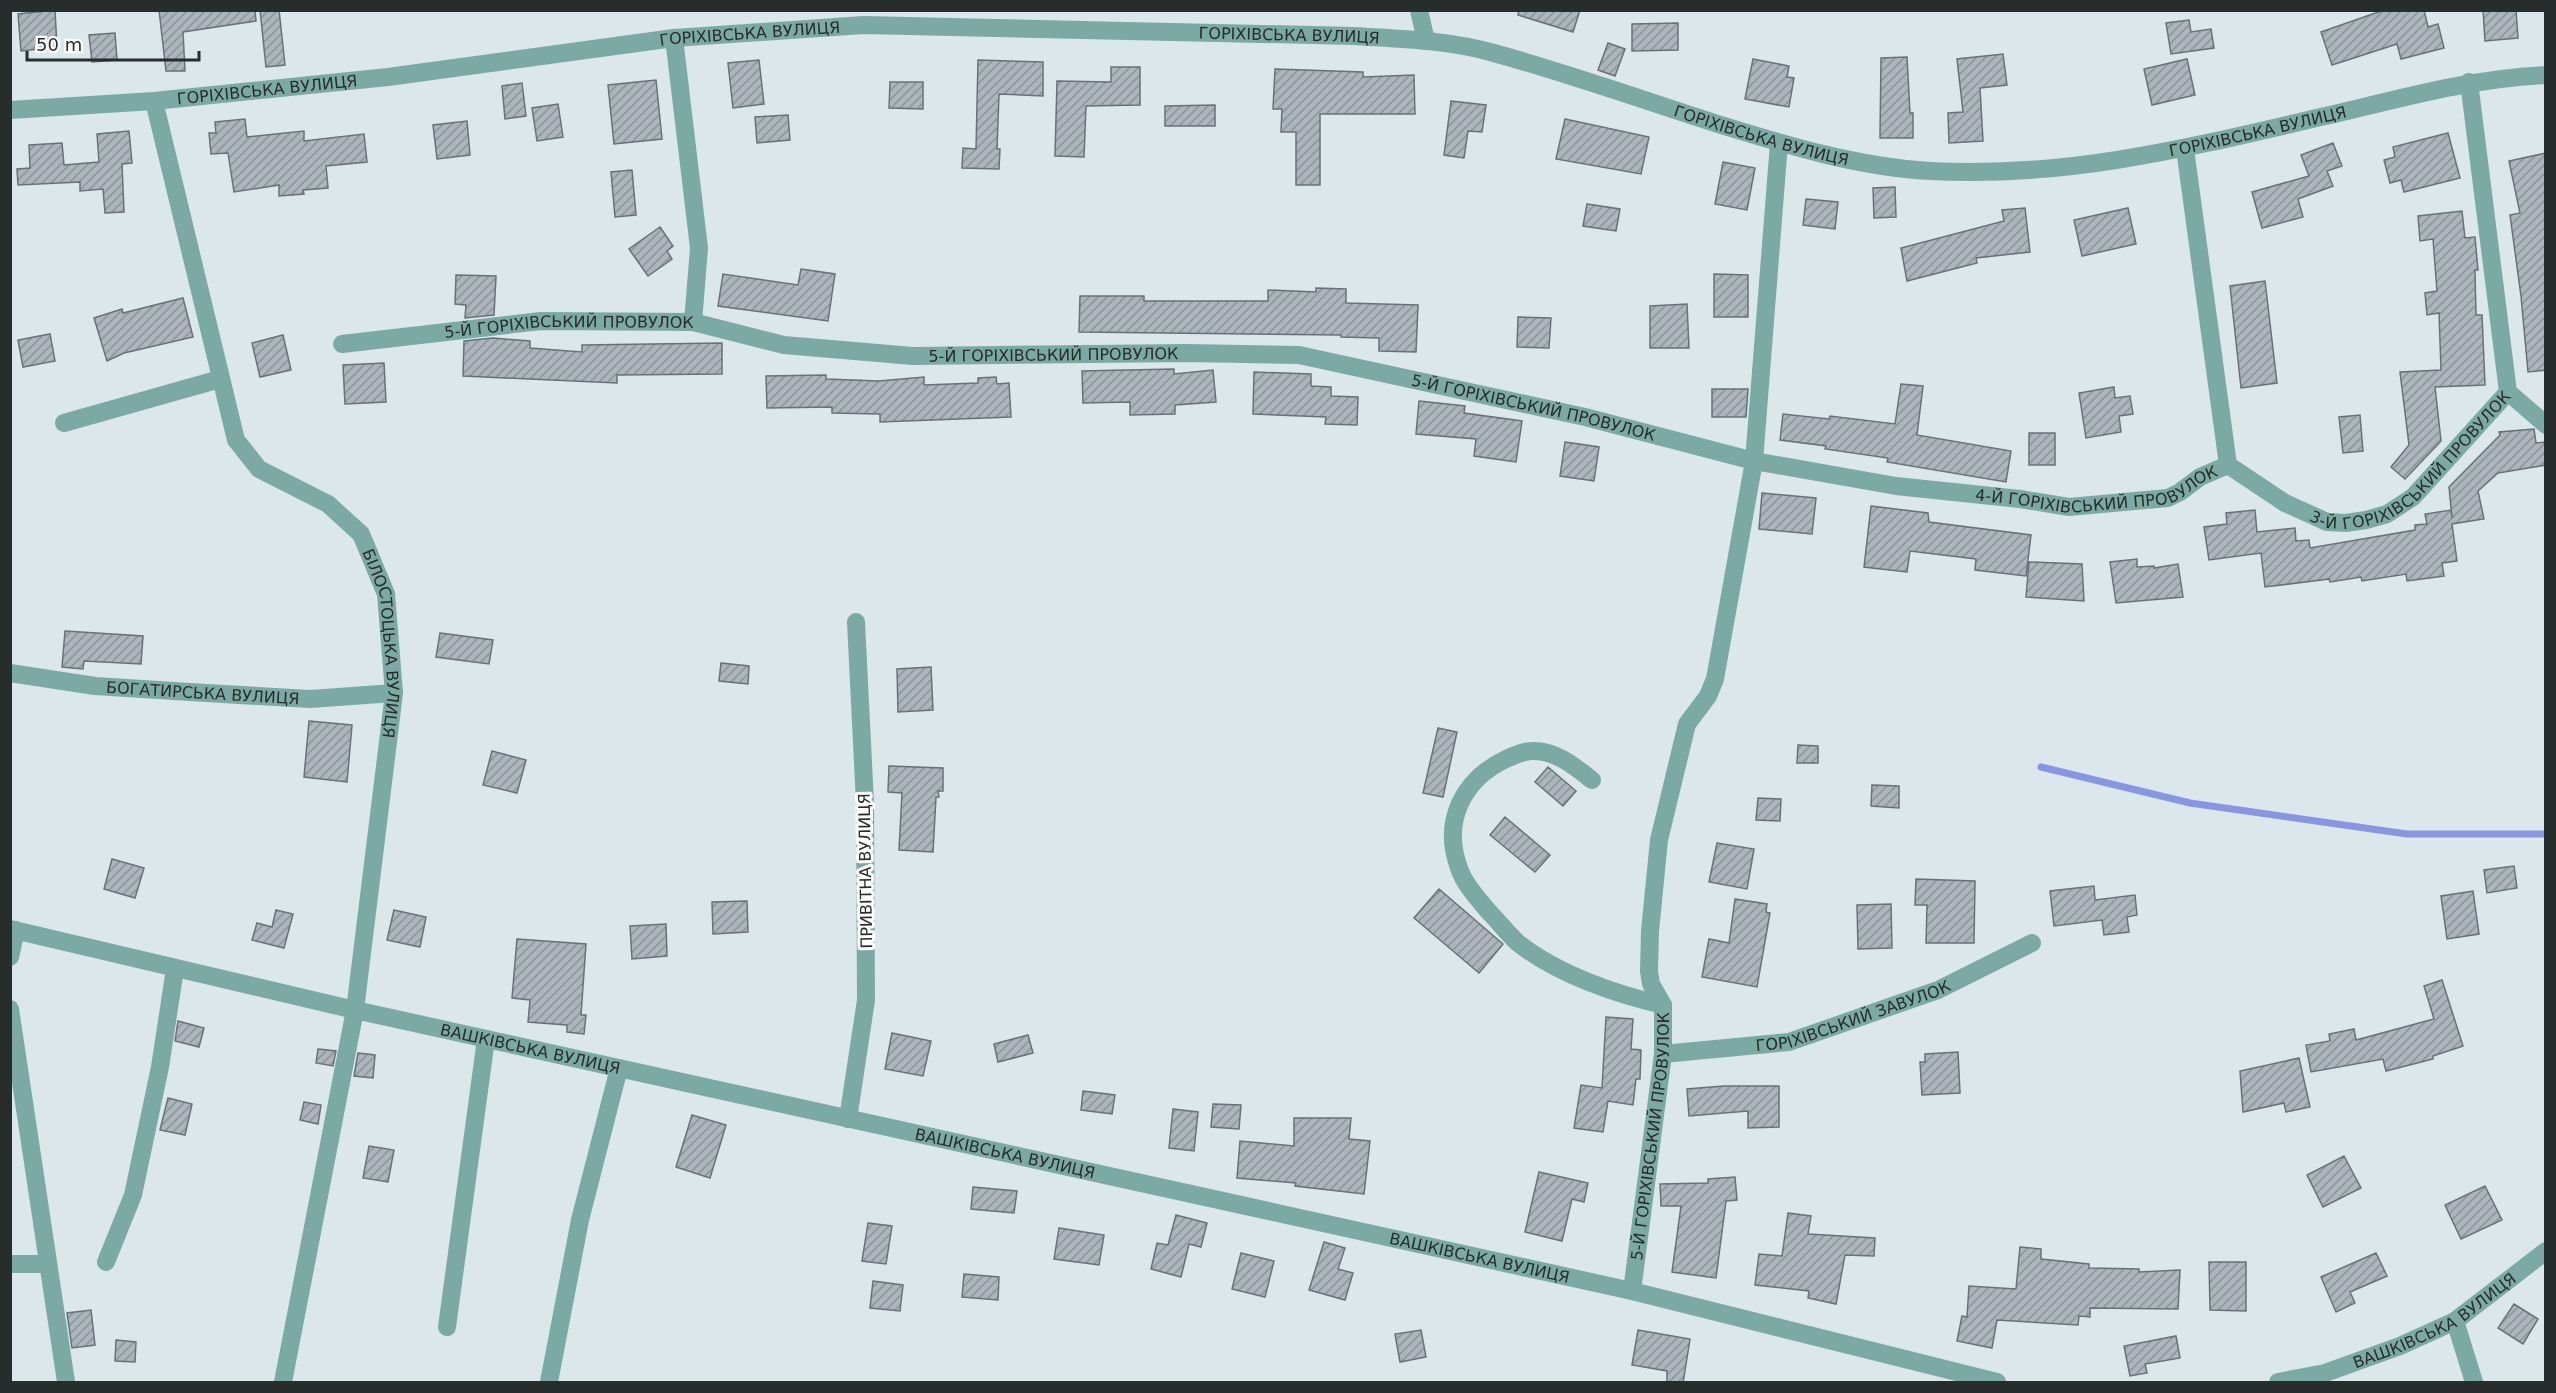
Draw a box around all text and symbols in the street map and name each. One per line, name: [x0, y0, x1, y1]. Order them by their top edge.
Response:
street label: ГОРІХІВСЬКА ВУЛИЦЯ: [658, 18, 841, 50]
scale bar: [27, 24, 200, 62]
street label: ГОРІХІВСЬКА ВУЛИЦЯ: [1198, 24, 1380, 48]
text: 50 m: [36, 34, 82, 55]
street label: ГОРІХІВСЬКА ВУЛИЦЯ: [176, 71, 358, 109]
street label: ГОРІХІВСЬКА ВУЛИЦЯ: [1672, 101, 1851, 170]
street label: ГОРІХІВСЬКА ВУЛИЦЯ: [2167, 102, 2348, 161]
street label: 5-Й ГОРІХІВСЬКИЙ ПРОВУЛОК: [443, 312, 694, 342]
street label: 5-Й ГОРІХІВСЬКИЙ ПРОВУЛОК: [928, 344, 1179, 366]
street label: 5-Й ГОРІХІВСЬКИЙ ПРОВУЛОК: [1410, 371, 1658, 445]
street label: 3-Й ГОРІХІВСЬКИЙ ПРОВУЛОК: [2307, 386, 2515, 533]
street label: 4-Й ГОРІХІВСЬКИЙ ПРОВУЛОК: [1974, 462, 2221, 517]
street label: БІЛОСТОЦЬКА ВУЛИЦЯ: [358, 546, 403, 739]
street label: БОГАТИРСЬКА ВУЛИЦЯ: [106, 678, 300, 708]
street label: ПРИВІТНА ВУЛИЦЯ: [855, 793, 876, 949]
street label: ГОРІХІВСЬКИЙ ЗАВУЛОК: [1755, 976, 1954, 1055]
street label: 5-Й ГОРІХІВСЬКИЙ ПРОВУЛОК: [1627, 1011, 1673, 1262]
street label: ВАШКІВСЬКА ВУЛИЦЯ: [438, 1020, 622, 1078]
street label: ВАШКІВСЬКА ВУЛИЦЯ: [913, 1124, 1097, 1183]
street label: ВАШКІВСЬКА ВУЛИЦЯ: [1388, 1229, 1571, 1287]
street label: ВАШКІВСЬКА ВУЛИЦЯ: [2350, 1269, 2520, 1372]

